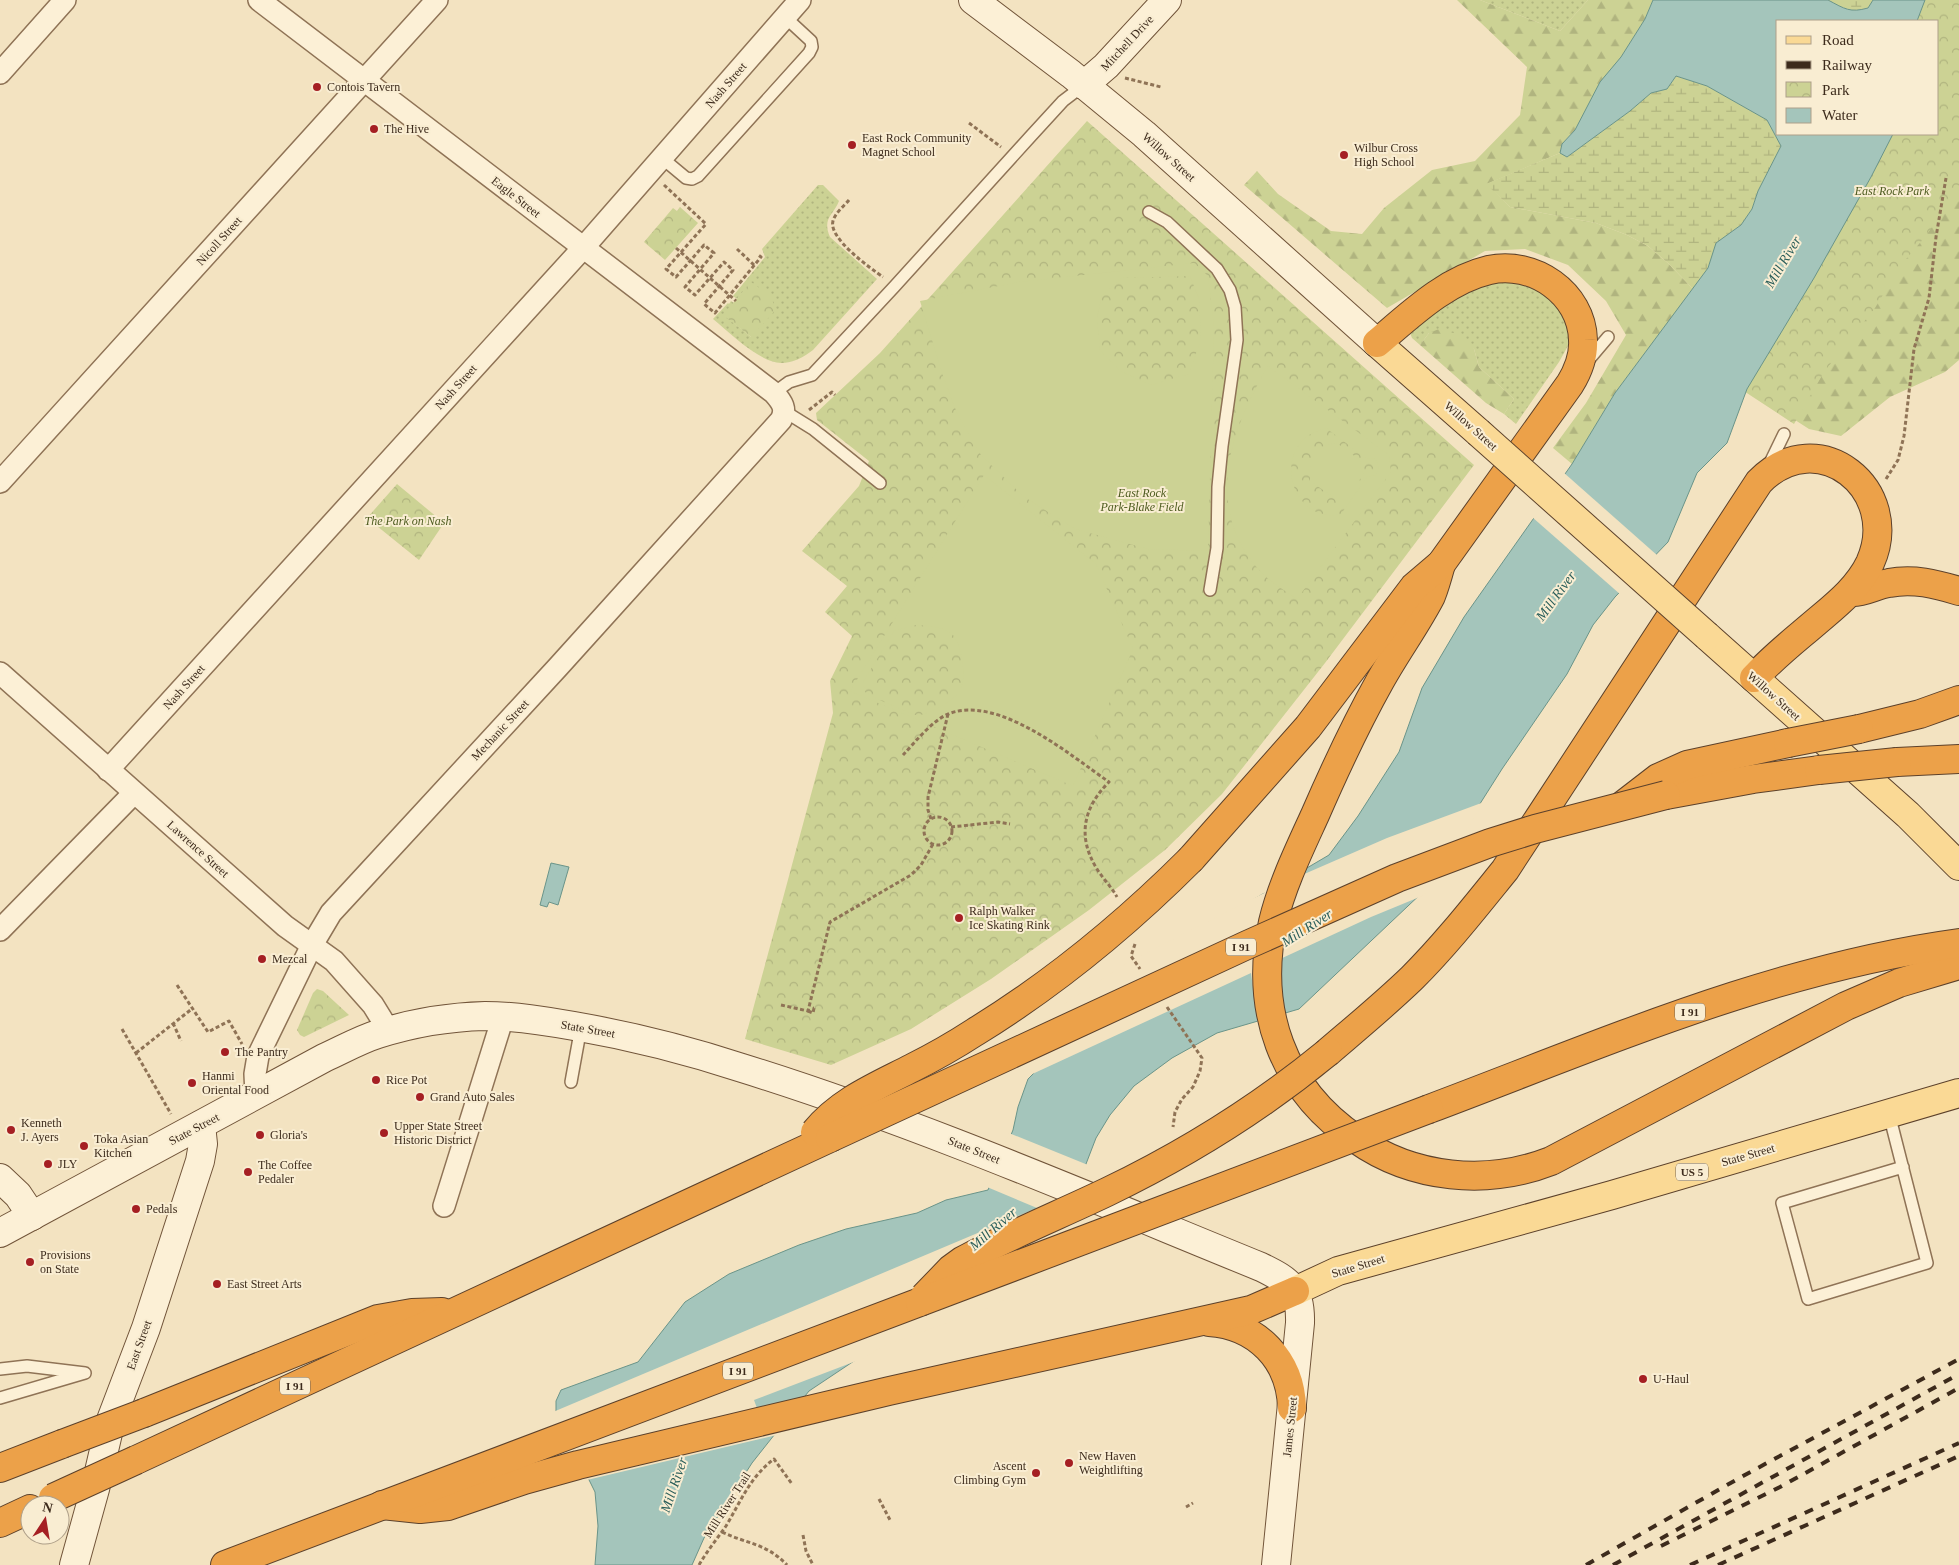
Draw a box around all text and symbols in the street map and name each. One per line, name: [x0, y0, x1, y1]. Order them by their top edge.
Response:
street label: Mitchell Drive: [1098, 12, 1156, 74]
legend: [1776, 20, 1939, 135]
text: Road: [1822, 32, 1854, 48]
text: Railway: [1822, 57, 1872, 73]
street label: Nash Street: [702, 59, 750, 111]
place label: Contois Tavern: [327, 80, 400, 94]
marker: Contois Tavern: [311, 81, 323, 93]
text: Park: [1822, 82, 1850, 98]
text: Water: [1822, 107, 1857, 123]
place label: The Hive: [384, 122, 429, 136]
marker: The Hive: [368, 123, 380, 135]
street label: Willow Street: [1140, 130, 1199, 185]
place label: East Rock Community Magnet School: [862, 131, 971, 159]
marker: East Rock Community Magnet School: [846, 139, 858, 151]
place label: Wilbur Cross High School: [1354, 141, 1418, 169]
marker: Wilbur Cross High School: [1338, 149, 1350, 161]
street label: Eagle Street: [489, 174, 544, 221]
park label: East Rock Park: [1854, 184, 1930, 198]
street label: Nicoll Street: [193, 213, 245, 268]
water label: Mill River: [1761, 233, 1804, 291]
street label: Nash Street: [432, 361, 480, 412]
street label: Willow Street: [1442, 399, 1501, 454]
park label: East Rock Park-Blake Field: [1100, 486, 1184, 514]
park label: The Park on Nash: [365, 514, 452, 528]
water label: Mill River: [1533, 568, 1579, 624]
street label: Nash Street: [160, 661, 208, 712]
street label: Willow Street: [1745, 669, 1804, 724]
street label: Mechanic Street: [468, 696, 532, 763]
street label: Lawrence Street: [164, 818, 232, 881]
place label: Ralph Walker Ice Skating Rink: [969, 904, 1050, 932]
water label: Mill River: [1278, 906, 1336, 950]
marker: Ralph Walker Ice Skating Rink: [953, 912, 965, 924]
road number: I 91: [1226, 939, 1256, 956]
place label: Mezcal: [272, 952, 308, 966]
marker: Mezcal: [256, 953, 268, 965]
road number: I 91: [1675, 1004, 1705, 1020]
street label: State Street: [560, 1017, 617, 1041]
place label: The Pantry: [235, 1045, 288, 1059]
marker: The Pantry: [219, 1046, 231, 1058]
place label: Hanmi Oriental Food: [202, 1069, 269, 1097]
place label: Rice Pot: [386, 1073, 428, 1087]
marker: Rice Pot: [370, 1074, 382, 1086]
marker: Hanmi Oriental Food: [186, 1077, 198, 1089]
place label: Grand Auto Sales: [430, 1090, 515, 1104]
marker: Grand Auto Sales: [414, 1091, 426, 1103]
street label: State Street: [166, 1110, 222, 1148]
place label: Kenneth J. Ayers: [21, 1116, 62, 1144]
place label: Upper State Street Historic District: [394, 1119, 483, 1147]
marker: Kenneth J. Ayers: [5, 1124, 17, 1136]
marker: Upper State Street Historic District: [378, 1127, 390, 1139]
place label: Gloria's: [270, 1128, 308, 1142]
marker: Gloria's: [254, 1129, 266, 1141]
place label: Toka Asian Kitchen: [94, 1132, 148, 1160]
street label: State Street: [946, 1133, 1003, 1167]
marker: Toka Asian Kitchen: [78, 1140, 90, 1152]
street label: State Street: [1720, 1141, 1777, 1169]
place label: JLY: [58, 1157, 78, 1171]
marker: JLY: [42, 1158, 54, 1170]
place label: The Coffee Pedaler: [258, 1158, 312, 1186]
road number: US 5: [1676, 1164, 1708, 1180]
marker: The Coffee Pedaler: [242, 1166, 254, 1178]
place label: Pedals: [146, 1202, 178, 1216]
marker: Pedals: [130, 1203, 142, 1215]
water label: Mill River: [966, 1204, 1020, 1254]
place label: Provisions on State: [40, 1248, 91, 1276]
street label: State Street: [1330, 1251, 1387, 1281]
marker: Provisions on State: [24, 1256, 36, 1268]
place label: East Street Arts: [227, 1277, 302, 1291]
marker: East Street Arts: [211, 1278, 223, 1290]
street label: East Street: [124, 1318, 155, 1372]
road number: I 91: [723, 1362, 753, 1380]
place label: U-Haul: [1653, 1372, 1690, 1386]
marker: U-Haul: [1637, 1373, 1649, 1385]
road number: I 91: [280, 1378, 310, 1394]
street label: James Street: [1280, 1396, 1300, 1458]
place label: New Haven Weightlifting: [1079, 1449, 1143, 1477]
water label: Mill River: [657, 1455, 691, 1515]
marker: New Haven Weightlifting: [1063, 1457, 1075, 1469]
place label: Ascent Climbing Gym: [954, 1459, 1027, 1487]
marker: Ascent Climbing Gym: [1030, 1467, 1042, 1479]
street label: Mill River Trail: [700, 1469, 754, 1541]
north arrow: [20, 1495, 70, 1545]
text: N: [41, 1499, 54, 1516]

